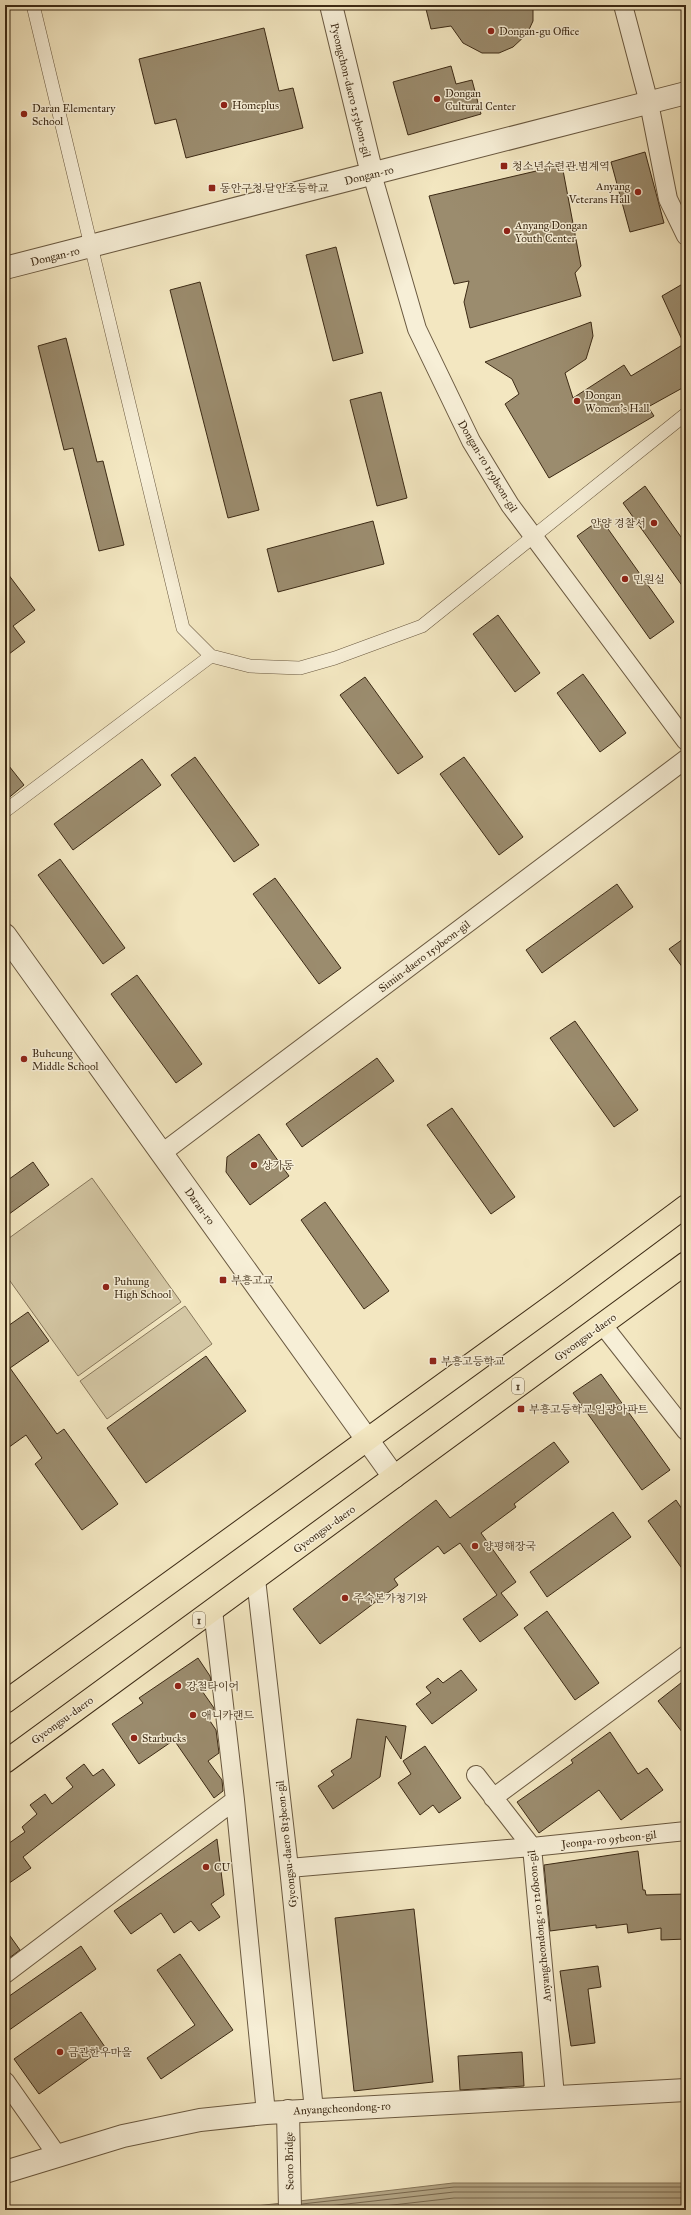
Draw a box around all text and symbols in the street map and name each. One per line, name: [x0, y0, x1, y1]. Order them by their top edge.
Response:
street label: Pyeongchon-daero 253beon-gil: [327, 21, 374, 159]
place label: Dongan-gu Office: [499, 25, 580, 38]
marker: Dongan-gu Office: [486, 26, 496, 36]
place label: Dongan Cultural Center: [445, 87, 517, 113]
marker: Dongan Cultural Center: [432, 94, 442, 104]
place label: Homeplus: [232, 99, 279, 112]
marker: Homeplus: [219, 100, 229, 110]
place label: Daran Elementary School: [32, 102, 116, 128]
marker: Daran Elementary School: [19, 109, 29, 119]
place label: 청소년수련관.범계역: [512, 160, 610, 173]
marker: 청소년수련관.범계역: [499, 161, 509, 171]
street label: Dongan-ro: [343, 163, 395, 188]
place label: Anyang Veterans Hall: [568, 180, 631, 206]
place label: 동안구청.달안초등학교: [220, 182, 329, 195]
marker: 동안구청.달안초등학교: [207, 183, 217, 193]
marker: Anyang Veterans Hall: [633, 187, 643, 197]
place label: Anyang Dongan Youth Center: [514, 219, 587, 245]
marker: Anyang Dongan Youth Center: [502, 226, 512, 236]
street label: Dongan-ro: [29, 244, 81, 269]
place label: Dongan Women's Hall: [585, 389, 649, 415]
marker: Dongan Women's Hall: [572, 396, 582, 406]
street label: Dongan-ro 159beon-gil: [455, 418, 520, 515]
place label: 안양 경찰서: [591, 517, 646, 530]
marker: 안양 경찰서: [649, 518, 659, 528]
place label: 민원실: [633, 573, 665, 586]
marker: 민원실: [620, 574, 630, 584]
street label: Simin-daero 159beon-gil: [376, 918, 473, 995]
place label: Buheung Middle School: [32, 1047, 98, 1073]
marker: Buheung Middle School: [19, 1054, 29, 1064]
place label: 상가동: [262, 1159, 294, 1172]
marker: 상가동: [249, 1160, 259, 1170]
street label: Daran-ro: [182, 1185, 217, 1228]
place label: 부흥고교: [231, 1274, 274, 1287]
place label: Puhung High School: [114, 1275, 171, 1301]
marker: 부흥고교: [218, 1275, 228, 1285]
marker: Puhung High School: [101, 1282, 111, 1292]
street label: Gyeongsu-daero: [552, 1310, 619, 1364]
place label: 부흥고등학교: [441, 1355, 505, 1368]
marker: 부흥고등학교: [428, 1356, 438, 1366]
road number: 1: [512, 1378, 524, 1394]
place label: 부흥고등학교.임광아파트: [529, 1403, 649, 1416]
marker: 부흥고등학교.임광아파트: [516, 1404, 526, 1414]
street label: Gyeongsu-daero: [291, 1502, 358, 1556]
place label: 양평해장국: [483, 1540, 537, 1553]
marker: 양평해장국: [470, 1541, 480, 1551]
place label: 주숙본가청기와: [353, 1592, 428, 1605]
marker: 주숙본가청기와: [340, 1593, 350, 1603]
road number: 1: [193, 1612, 205, 1628]
place label: 강철타이어: [186, 1680, 239, 1693]
marker: 강철타이어: [173, 1681, 183, 1691]
street label: Gyeongsu-daero: [29, 1693, 96, 1747]
place label: 애니카랜드: [201, 1709, 255, 1722]
marker: 애니카랜드: [188, 1710, 198, 1720]
place label: Starbucks: [142, 1732, 186, 1745]
marker: Starbucks: [129, 1733, 139, 1743]
street label: Gyeongsu-daero 813beon-gil: [273, 1780, 300, 1908]
street label: Jeonpa-ro 95beon-gil: [560, 1828, 657, 1852]
street label: Anyangcheondong-ro 126beon-gil: [525, 1850, 554, 2003]
place label: CU: [214, 1861, 230, 1874]
marker: CU: [201, 1862, 211, 1872]
place label: 금관한우마을: [68, 2046, 132, 2059]
marker: 금관한우마을: [55, 2047, 65, 2057]
street label: Anyangcheondong-ro: [292, 2099, 391, 2118]
street label: Seoro Bridge: [282, 2131, 297, 2190]

